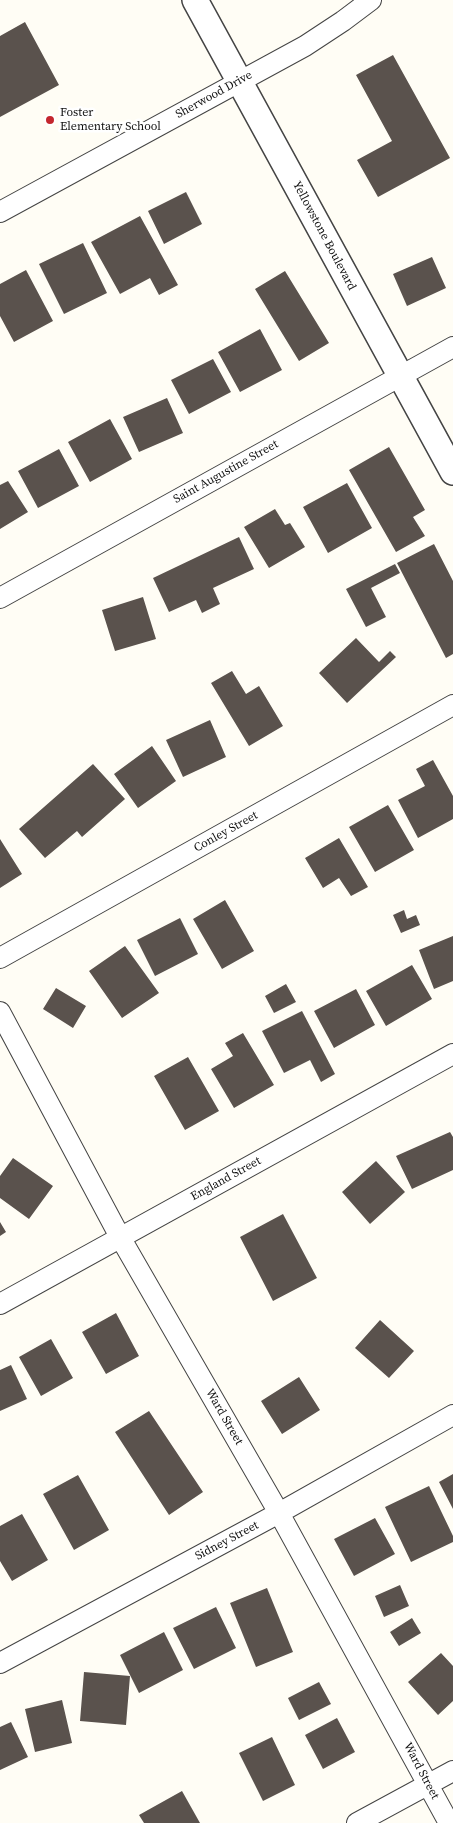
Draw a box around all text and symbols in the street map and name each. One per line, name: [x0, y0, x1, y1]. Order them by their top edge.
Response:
street label: Sherwood Drive: [173, 68, 255, 122]
place label: Foster Elementary School: [60, 106, 161, 134]
marker: Foster Elementary School: [44, 114, 56, 126]
street label: Yellowstone Boulevard: [289, 179, 359, 293]
street label: Saint Augustine Street: [171, 437, 281, 507]
street label: Conley Street: [191, 808, 261, 856]
street label: England Street: [188, 1154, 264, 1204]
street label: Ward Street: [202, 1386, 246, 1448]
street label: Sidney Street: [193, 1518, 261, 1564]
street label: Ward Street: [400, 1740, 442, 1802]

